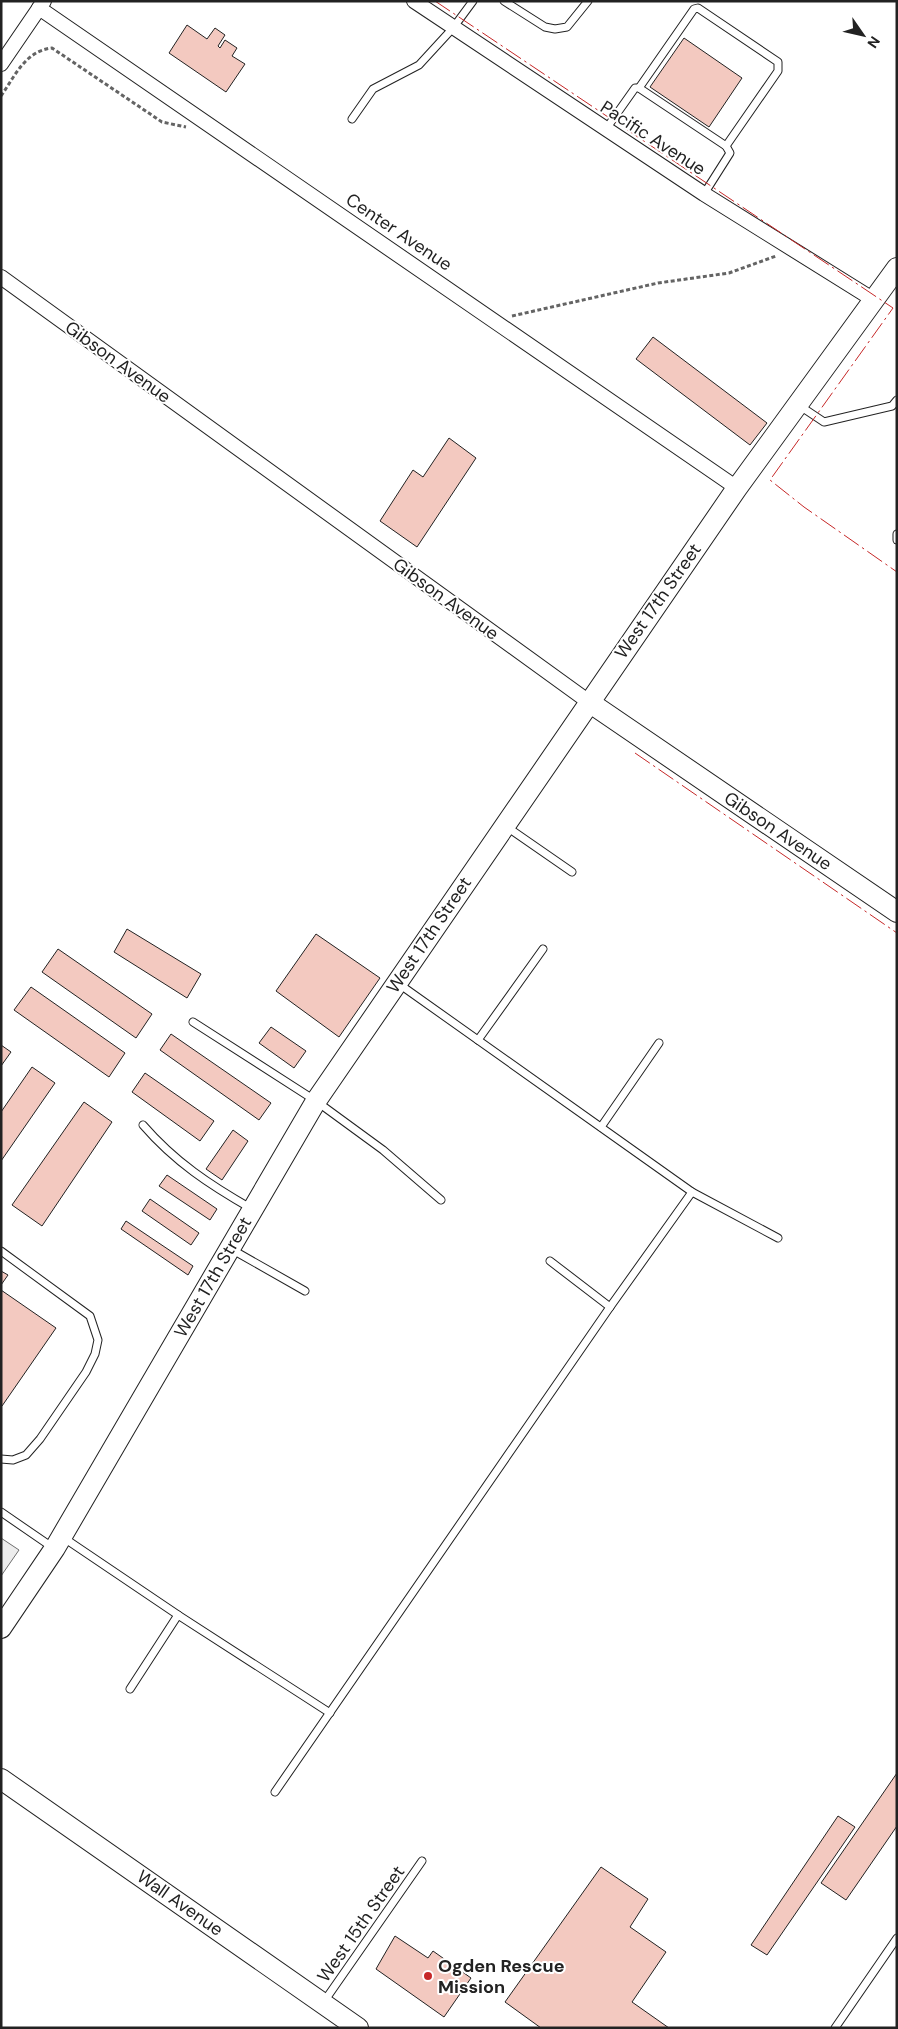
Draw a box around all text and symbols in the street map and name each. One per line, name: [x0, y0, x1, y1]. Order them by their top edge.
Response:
north arrow: [838, 10, 888, 60]
text: N: [863, 33, 884, 52]
street label: Pacific Avenue: [596, 95, 710, 181]
street label: Center Avenue: [341, 188, 457, 276]
street label: Gibson Avenue: [60, 315, 176, 409]
street label: West 17th Street: [609, 539, 707, 663]
street label: Gibson Avenue: [388, 552, 504, 646]
street label: Gibson Avenue: [719, 786, 837, 876]
street label: West 17th Street: [381, 872, 477, 998]
street label: West 17th Street: [169, 1212, 257, 1342]
street label: West 15th Street: [312, 1861, 410, 1987]
street label: Wall Avenue: [132, 1864, 228, 1942]
place label: Ogden Rescue Mission: [438, 1954, 565, 1999]
marker: Ogden Rescue Mission: [422, 1970, 434, 1982]

